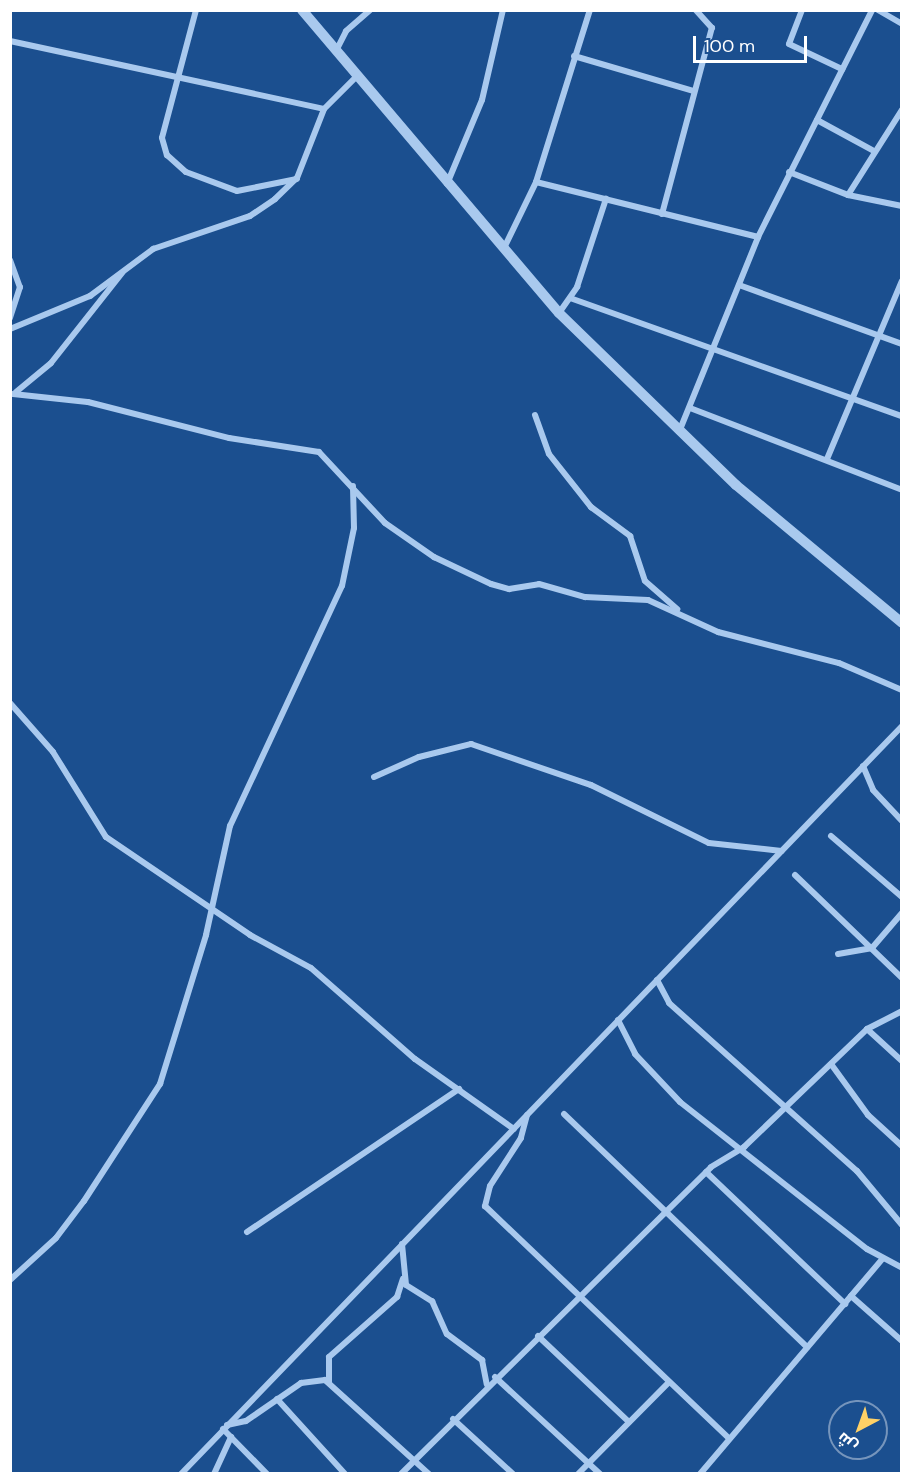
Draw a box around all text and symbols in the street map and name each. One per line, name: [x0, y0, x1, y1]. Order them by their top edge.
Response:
scale bar: [696, 24, 810, 62]
text: 100 m: [704, 34, 755, 58]
north arrow: [828, 1400, 888, 1460]
text: ش: [833, 1428, 862, 1457]

